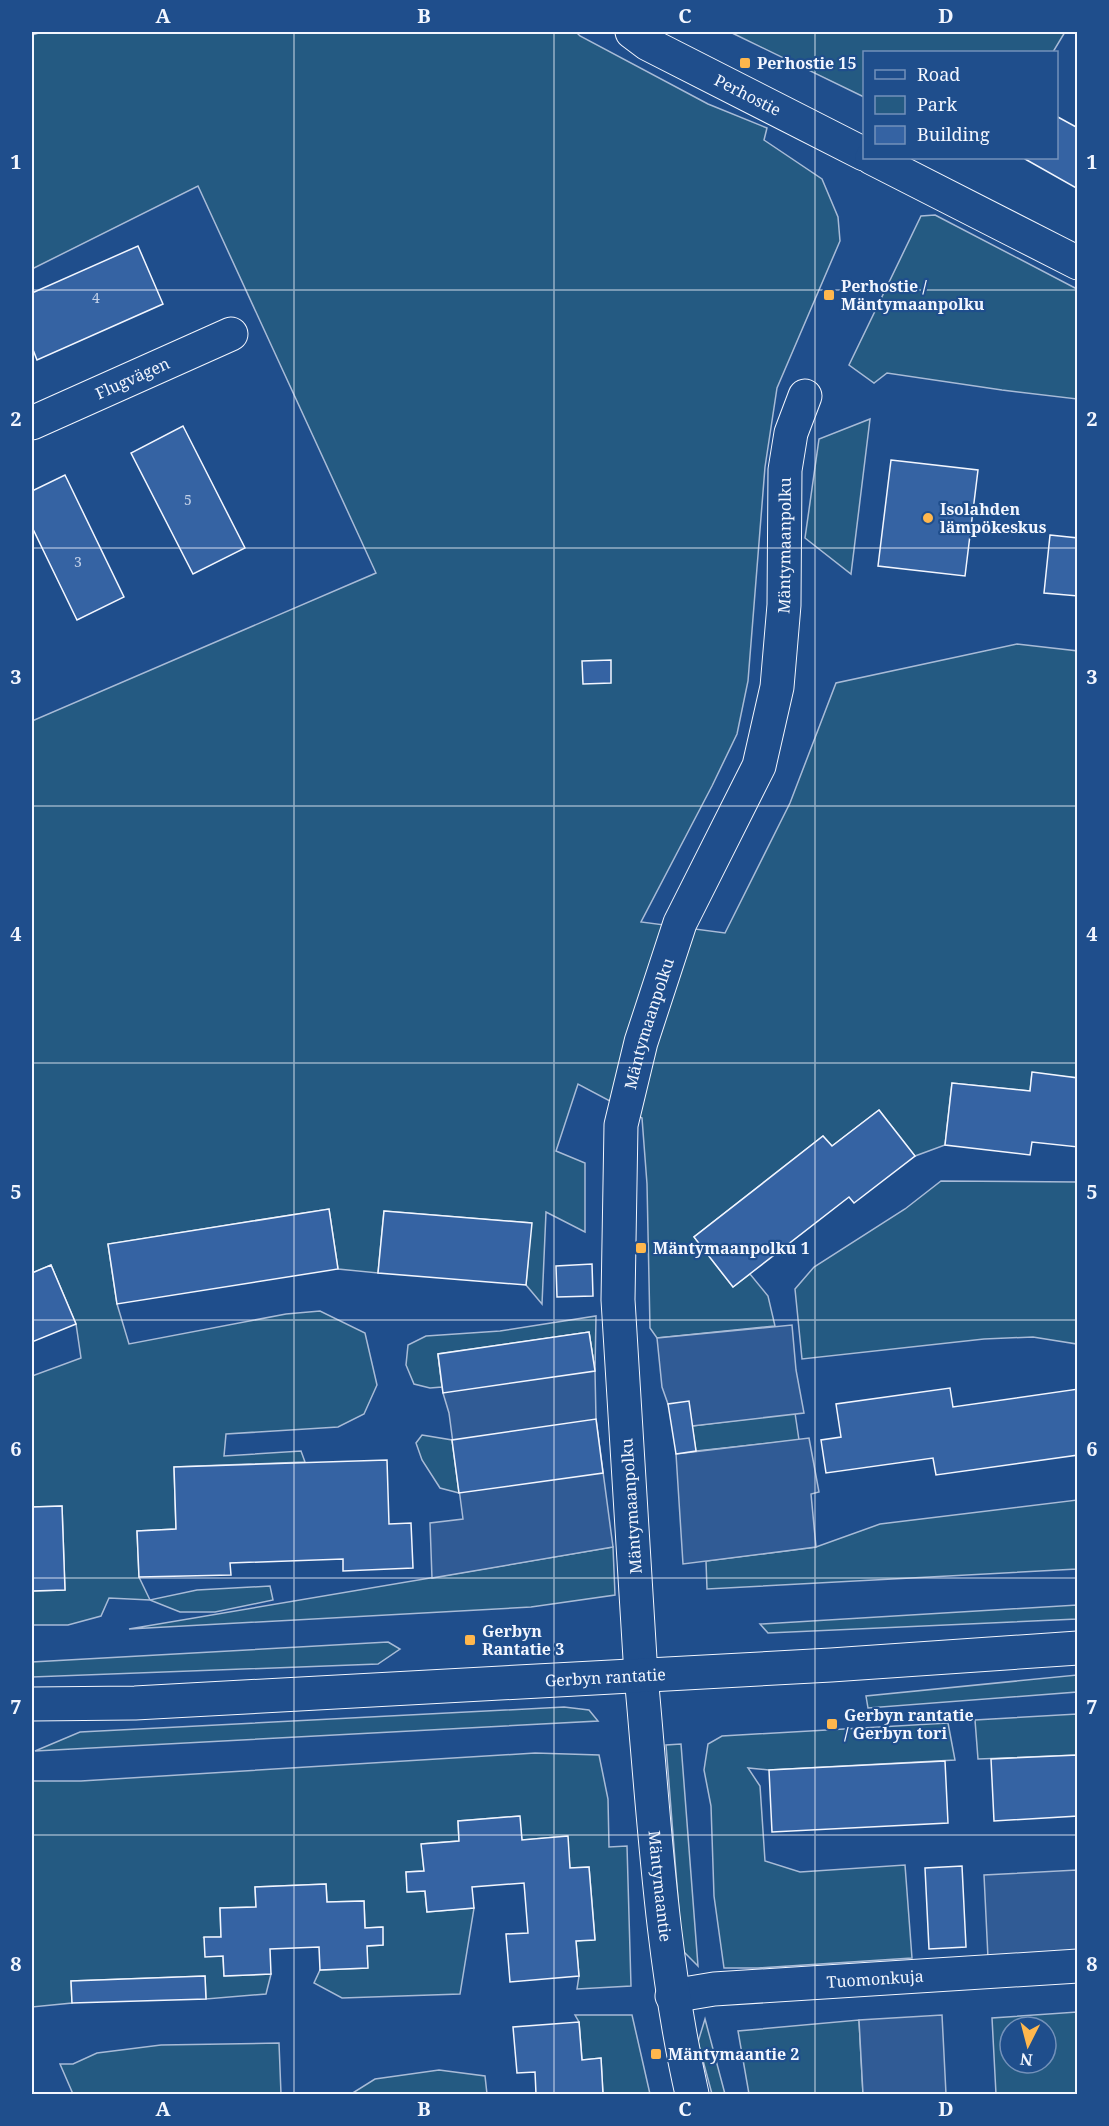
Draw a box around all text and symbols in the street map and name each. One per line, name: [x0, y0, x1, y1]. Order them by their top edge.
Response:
text: A: [155, 2, 171, 29]
text: B: [417, 2, 431, 29]
text: C: [678, 2, 692, 29]
text: D: [938, 2, 954, 29]
legend: [863, 51, 1058, 159]
place label: Perhostie 15: [757, 52, 856, 74]
marker: Perhostie 15: [738, 56, 752, 70]
text: Road: [917, 62, 960, 86]
street label: Perhostie: [711, 69, 785, 121]
text: Park: [917, 92, 957, 116]
text: Building: [917, 122, 990, 146]
text: 1: [10, 148, 22, 175]
text: 1: [1086, 148, 1098, 175]
place label: Perhostie / Mäntymaanpolku: [841, 275, 985, 315]
house number: 4: [92, 288, 100, 307]
marker: Perhostie / Mäntymaanpolku: [822, 288, 836, 302]
street label: Flugvägen: [92, 352, 173, 404]
text: 2: [10, 405, 22, 432]
text: 2: [1086, 405, 1098, 432]
street label: Mäntymaanpolku: [772, 477, 796, 614]
house number: 5: [184, 490, 192, 509]
place label: Isolahden lämpökeskus: [940, 498, 1047, 538]
marker: Isolahden lämpökeskus: [921, 511, 935, 525]
house number: 3: [74, 552, 82, 571]
text: 3: [10, 663, 22, 690]
text: 3: [1086, 663, 1098, 690]
text: 4: [10, 920, 22, 947]
text: 4: [1086, 920, 1098, 947]
street label: Mäntymaanpolku: [619, 955, 679, 1091]
text: 5: [10, 1178, 22, 1205]
text: 5: [1086, 1178, 1098, 1205]
place label: Mäntymaanpolku 1: [653, 1237, 810, 1259]
marker: Mäntymaanpolku 1: [634, 1241, 648, 1255]
text: 6: [10, 1435, 22, 1462]
text: 6: [1086, 1435, 1098, 1462]
street label: Mäntymaanpolku: [615, 1437, 647, 1575]
place label: Gerbyn Rantatie 3: [482, 1620, 564, 1660]
marker: Gerbyn Rantatie 3: [463, 1633, 477, 1647]
street label: Gerbyn rantatie: [544, 1663, 666, 1692]
text: 7: [10, 1693, 22, 1720]
text: 7: [1086, 1693, 1098, 1720]
place label: Gerbyn rantatie / Gerbyn tori: [844, 1704, 974, 1744]
marker: Gerbyn rantatie / Gerbyn tori: [825, 1717, 839, 1731]
street label: Mäntymaantie: [643, 1829, 677, 1943]
text: 8: [10, 1950, 22, 1977]
text: 8: [1086, 1950, 1098, 1977]
street label: Tuomonkuja: [826, 1965, 924, 1993]
north arrow: [998, 2015, 1058, 2075]
place label: Mäntymaantie 2: [668, 2043, 799, 2065]
marker: Mäntymaantie 2: [649, 2047, 663, 2061]
text: N: [1019, 2048, 1034, 2072]
text: A: [155, 2095, 171, 2122]
text: B: [417, 2095, 431, 2122]
text: C: [678, 2095, 692, 2122]
text: D: [938, 2095, 954, 2122]

